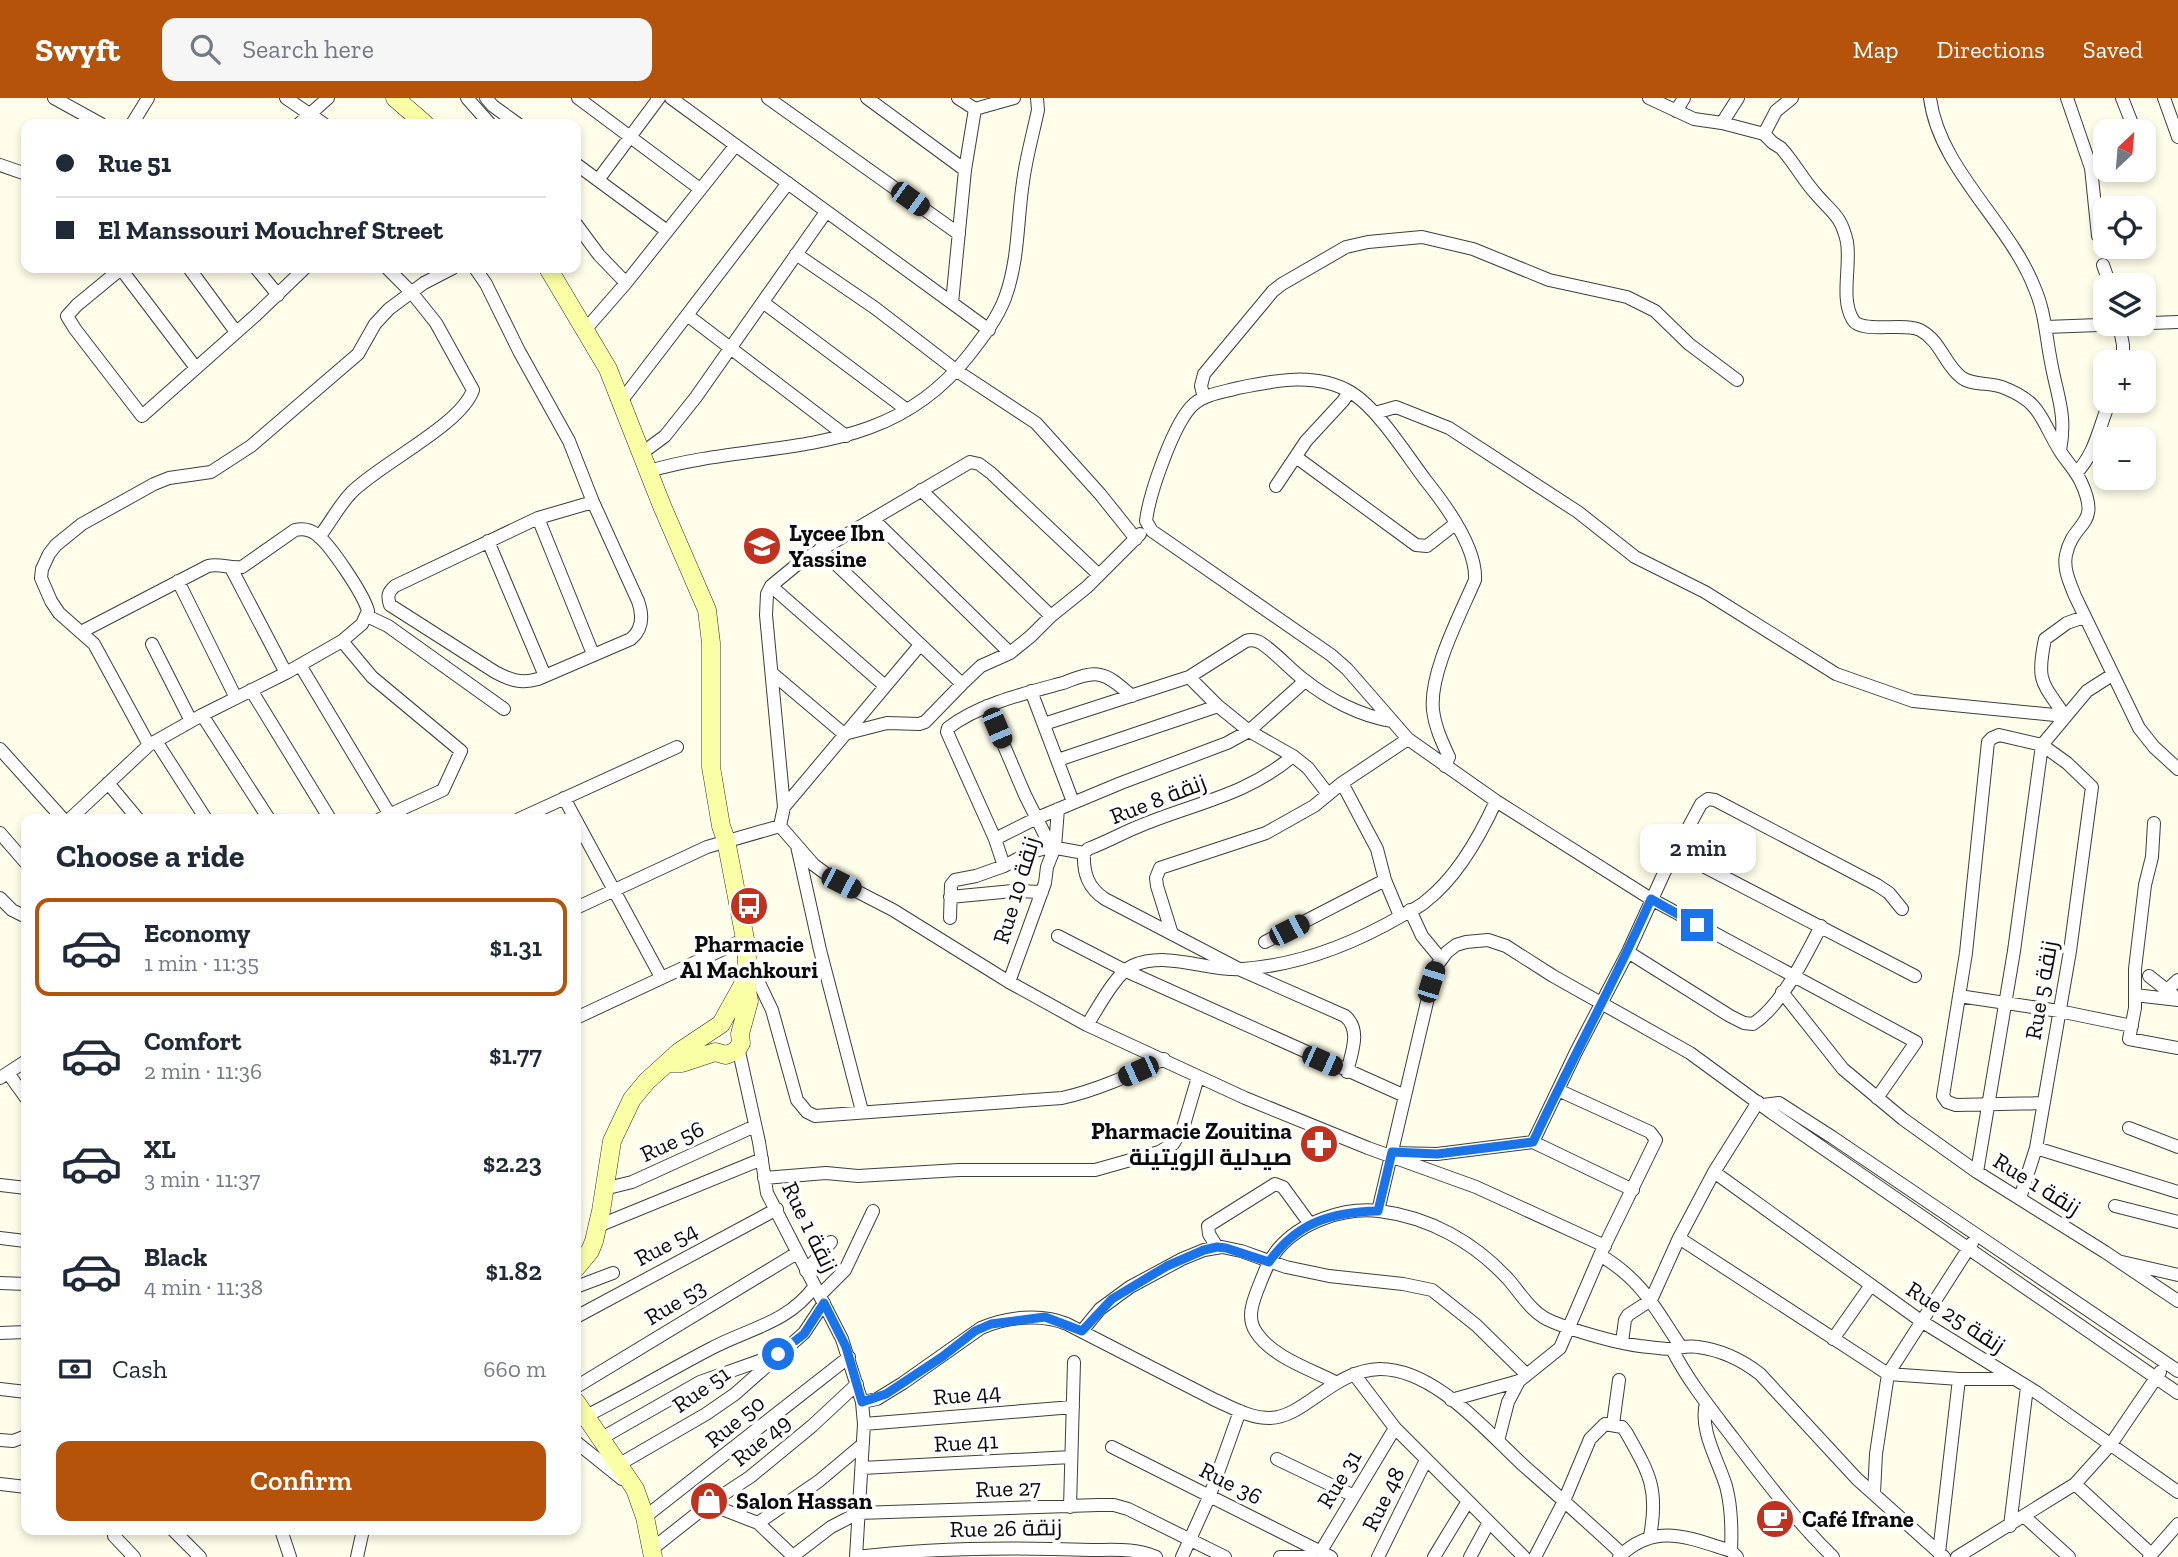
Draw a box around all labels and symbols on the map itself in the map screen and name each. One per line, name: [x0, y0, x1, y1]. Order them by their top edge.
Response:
north arrow: [2093, 119, 2156, 182]
car: [887, 178, 934, 220]
place label: Lycee Ibn Yassine: [789, 519, 885, 573]
school or university icon: Lycee Ibn Yassine: [741, 525, 783, 567]
car: [980, 705, 1015, 751]
street label: Rue 8 زنقة: [1106, 768, 1210, 830]
callout: 2 min: [1639, 824, 1755, 872]
street label: Rue 10 زنقة: [986, 833, 1046, 947]
car: [818, 864, 865, 902]
bus stop icon: Pharmacie Al Machkouri: [728, 885, 770, 927]
route end: [1681, 909, 1713, 941]
car: [1266, 911, 1313, 949]
place label: Pharmacie Al Machkouri: [680, 930, 818, 984]
street label: Rue 5 زنقة: [2019, 938, 2063, 1042]
car: [1415, 959, 1448, 1005]
car: [1299, 1043, 1346, 1079]
car: [1115, 1053, 1162, 1089]
street label: Rue 56: [636, 1114, 708, 1168]
place label: Pharmacie Zouitina صيدلية الزويتينة: [1091, 1117, 1292, 1171]
pharmacy icon: Pharmacie Zouitina صيدلية الزويتينة: [1298, 1123, 1340, 1165]
street label: Rue 1 زنقة: [1988, 1146, 2086, 1222]
street label: Rue 1 زنقة: [776, 1177, 844, 1277]
street label: Rue 54: [630, 1216, 702, 1272]
street label: Rue 53: [639, 1273, 711, 1331]
street label: Rue 25 زنقة: [1901, 1275, 2011, 1359]
route start: [762, 1338, 794, 1370]
street label: Rue 51: [667, 1359, 735, 1419]
street label: Rue 44: [932, 1377, 1002, 1411]
street label: Rue 50: [700, 1389, 770, 1453]
street label: Rue 49: [726, 1408, 796, 1472]
street label: Rue 41: [933, 1426, 999, 1458]
street label: Rue 31: [1311, 1445, 1367, 1513]
street label: Rue 36: [1195, 1455, 1267, 1511]
street label: Rue 48: [1356, 1462, 1410, 1536]
street label: Rue 27: [975, 1473, 1042, 1503]
shop icon: Salon Hassan: [688, 1480, 730, 1522]
place label: Salon Hassan: [736, 1487, 873, 1515]
cafe icon: Café Ifrane: [1754, 1498, 1796, 1540]
place label: Café Ifrane: [1802, 1505, 1914, 1533]
street label: Rue 26 زنقة: [949, 1513, 1063, 1543]

